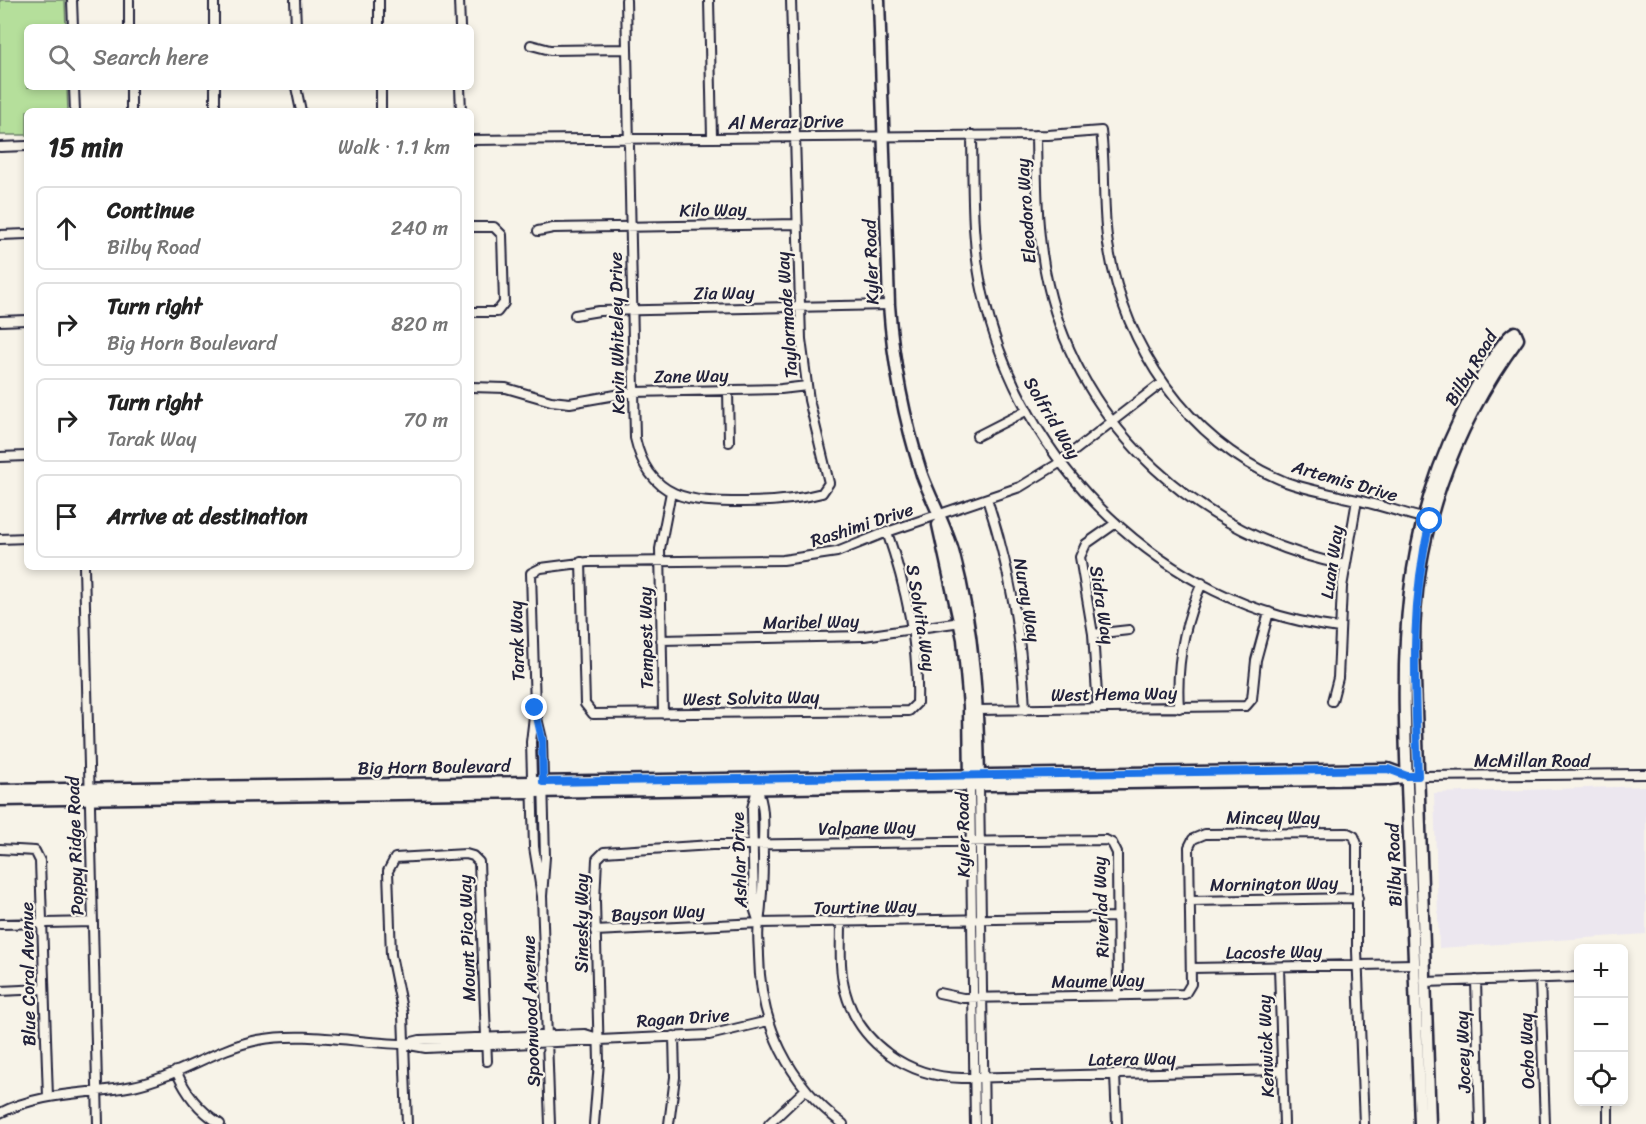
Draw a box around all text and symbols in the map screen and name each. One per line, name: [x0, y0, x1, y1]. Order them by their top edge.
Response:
search box: [24, 24, 474, 90]
text: Search here: [93, 38, 209, 77]
icon: search: [45, 41, 78, 74]
street label: Al Meraz Drive: [727, 105, 844, 139]
text: 15 min: [48, 124, 123, 170]
text: Walk · 1.1 km: [338, 130, 450, 165]
street label: Eleodoro Way: [1006, 157, 1046, 265]
text: Continue: [107, 191, 195, 230]
street label: Kilo Way: [679, 193, 748, 227]
text: 240 m: [391, 211, 448, 246]
icon: ahead: [50, 212, 83, 245]
street label: Kyler Road: [853, 217, 888, 305]
text: Bilby Road: [107, 230, 200, 265]
street label: Taylormade Way: [767, 250, 807, 379]
street label: Kevin Whiteley Drive: [600, 251, 634, 415]
street label: Zia Way: [693, 276, 755, 310]
text: Turn right: [107, 287, 202, 326]
text: 820 m: [391, 307, 448, 342]
icon: right: [50, 308, 83, 341]
street label: Bilby Road: [1436, 323, 1507, 412]
text: Big Horn Boulevard: [107, 326, 277, 361]
street label: Zane Way: [653, 359, 729, 393]
street label: Solfrid Way: [1015, 370, 1090, 466]
text: Turn right: [107, 383, 202, 422]
text: 70 m: [403, 403, 448, 438]
icon: right: [50, 404, 83, 437]
text: Tarak Way: [107, 422, 196, 457]
street label: Artemis Drive: [1287, 450, 1402, 511]
street label: Rashimi Drive: [806, 493, 918, 557]
text: Arrive at destination: [107, 497, 308, 536]
icon: arrive: [50, 500, 83, 533]
route start: [1416, 507, 1442, 533]
street label: Luan Way: [1311, 523, 1353, 601]
street label: Nuray Way: [1004, 555, 1050, 645]
street label: S Solvita Way: [897, 562, 945, 675]
street label: Sidra Way: [1080, 563, 1124, 647]
street label: Tempest Way: [629, 586, 663, 689]
street label: Tarak Way: [500, 599, 534, 682]
street label: Maribel Way: [763, 605, 860, 639]
street label: West Hema Way: [1051, 677, 1178, 711]
street label: West Solvita Way: [682, 681, 820, 715]
route end: [521, 694, 547, 720]
street label: McMillan Road: [1474, 745, 1592, 777]
street label: Big Horn Boulevard: [357, 750, 512, 784]
street label: Poppy Ridge Road: [57, 774, 93, 916]
street label: Kyler Road: [946, 791, 980, 878]
street label: Mincey Way: [1226, 802, 1321, 834]
street label: Ashlar Drive: [721, 811, 757, 909]
street label: Valpane Way: [818, 811, 917, 845]
street label: Bilby Road: [1376, 821, 1411, 907]
street label: Riverlad Way: [1083, 855, 1119, 958]
street label: Mornington Way: [1210, 867, 1339, 901]
street label: Mount Pico Way: [449, 873, 485, 1002]
street label: Sinesky Way: [566, 873, 598, 973]
street label: Tourtine Way: [813, 890, 918, 924]
street label: Bayson Way: [610, 895, 706, 931]
street label: Blue Coral Avenue: [11, 901, 45, 1047]
street label: Spoonwood Avenue: [512, 935, 550, 1087]
street label: Lacoste Way: [1225, 935, 1323, 969]
map controls: [1574, 944, 1628, 1106]
button: +: [1574, 944, 1628, 998]
street label: Maume Way: [1051, 964, 1145, 998]
street label: Kenwick Way: [1248, 993, 1284, 1098]
button: −: [1574, 998, 1628, 1052]
street label: Ragan Drive: [635, 999, 731, 1037]
street label: Jocey Way: [1446, 1010, 1480, 1095]
street label: Ocho Way: [1510, 1012, 1544, 1090]
street label: Latera Way: [1088, 1042, 1177, 1076]
button: locate: [1574, 1052, 1628, 1106]

